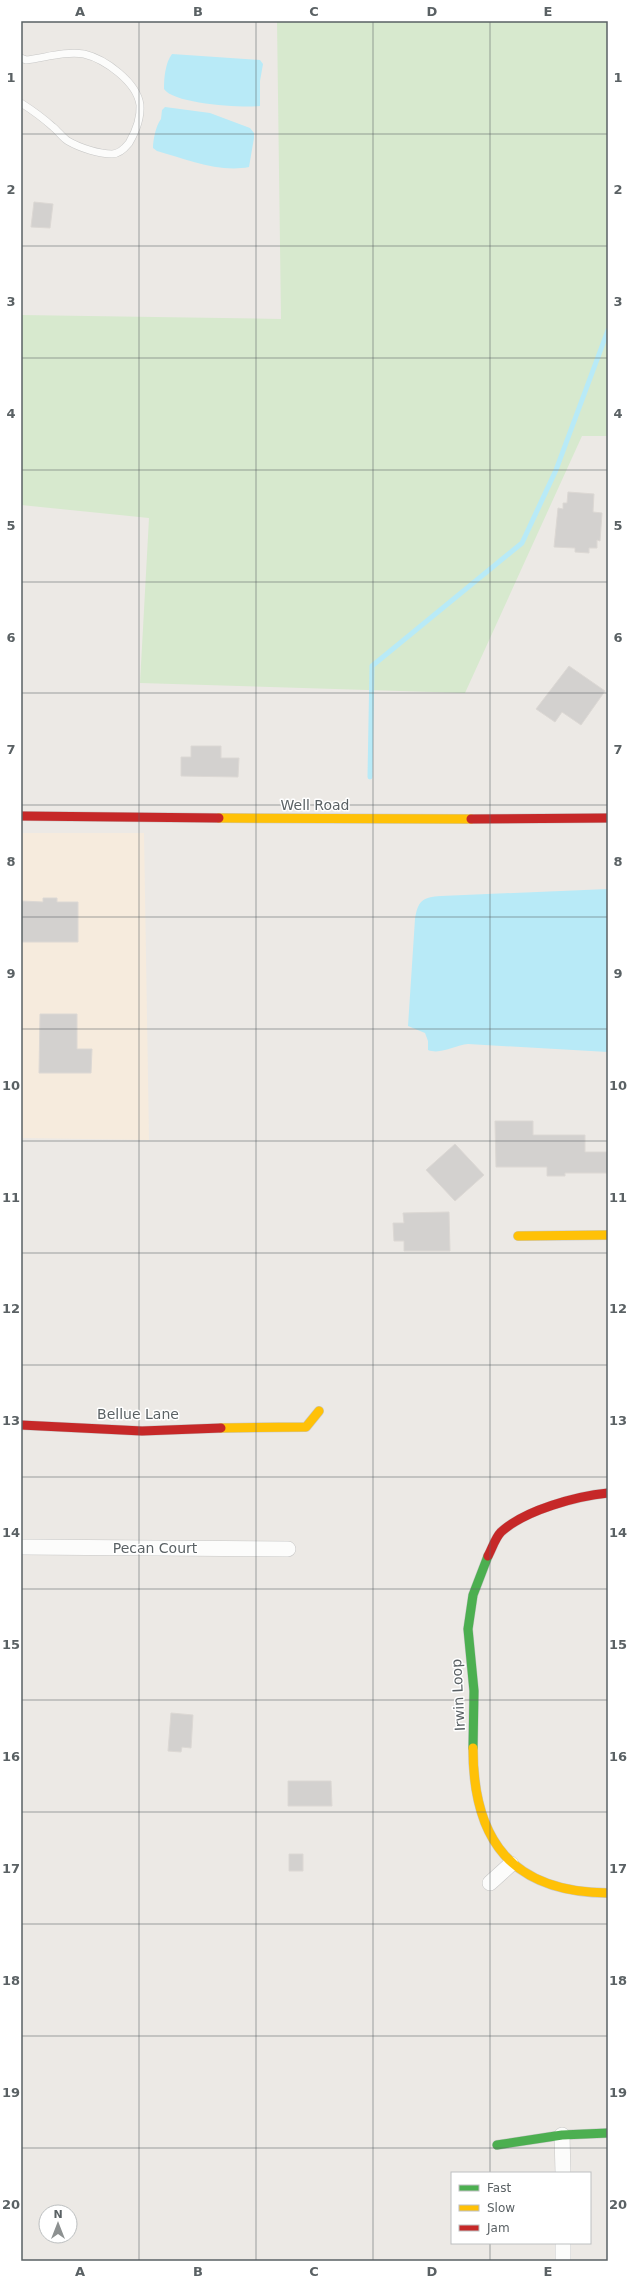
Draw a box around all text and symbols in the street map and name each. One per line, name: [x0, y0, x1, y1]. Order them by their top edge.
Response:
text: A: [75, 4, 85, 19]
text: B: [193, 4, 203, 19]
text: C: [309, 4, 319, 19]
text: D: [427, 4, 438, 19]
text: E: [544, 4, 552, 19]
text: 1: [6, 70, 16, 85]
text: 1: [613, 70, 623, 85]
text: 2: [6, 182, 16, 197]
text: 2: [613, 182, 623, 197]
text: 3: [6, 294, 16, 309]
text: 3: [613, 294, 623, 309]
text: 4: [6, 406, 16, 421]
text: 4: [613, 406, 623, 421]
text: 5: [6, 518, 16, 533]
text: 5: [613, 518, 623, 533]
text: 6: [6, 630, 16, 645]
text: 6: [613, 630, 623, 645]
text: 7: [6, 742, 16, 757]
text: 7: [613, 742, 623, 757]
street label: Well Road: [281, 797, 350, 813]
text: 8: [6, 854, 16, 869]
text: 8: [613, 854, 623, 869]
text: 9: [6, 966, 16, 981]
text: 9: [613, 966, 623, 981]
text: 10: [2, 1078, 20, 1093]
text: 10: [609, 1078, 627, 1093]
text: 11: [2, 1190, 20, 1205]
text: 11: [609, 1190, 627, 1205]
text: 12: [2, 1301, 20, 1316]
text: 12: [609, 1301, 627, 1316]
street label: Bellue Lane: [97, 1406, 179, 1422]
text: 13: [2, 1413, 20, 1428]
text: 13: [609, 1413, 627, 1428]
text: 14: [2, 1525, 20, 1540]
text: 14: [609, 1525, 627, 1540]
street label: Pecan Court: [113, 1540, 198, 1556]
text: 15: [2, 1637, 20, 1652]
text: 15: [609, 1637, 627, 1652]
street label: Irwin Loop: [448, 1658, 468, 1731]
text: 16: [2, 1749, 20, 1764]
text: 16: [609, 1749, 627, 1764]
text: 17: [2, 1861, 20, 1876]
text: 17: [609, 1861, 627, 1876]
text: 18: [2, 1973, 20, 1988]
text: 18: [609, 1973, 627, 1988]
text: 19: [2, 2085, 20, 2100]
text: 19: [609, 2085, 627, 2100]
legend: [451, 2172, 591, 2244]
text: Fast: [487, 2181, 511, 2195]
text: 20: [2, 2197, 20, 2212]
text: 20: [609, 2197, 627, 2212]
text: Slow: [487, 2201, 515, 2215]
north arrow: [38, 2204, 78, 2244]
text: N: [53, 2208, 63, 2221]
text: Jam: [486, 2221, 510, 2235]
text: A: [75, 2264, 85, 2279]
text: B: [193, 2264, 203, 2279]
text: C: [309, 2264, 319, 2279]
text: D: [427, 2264, 438, 2279]
text: E: [544, 2264, 552, 2279]

